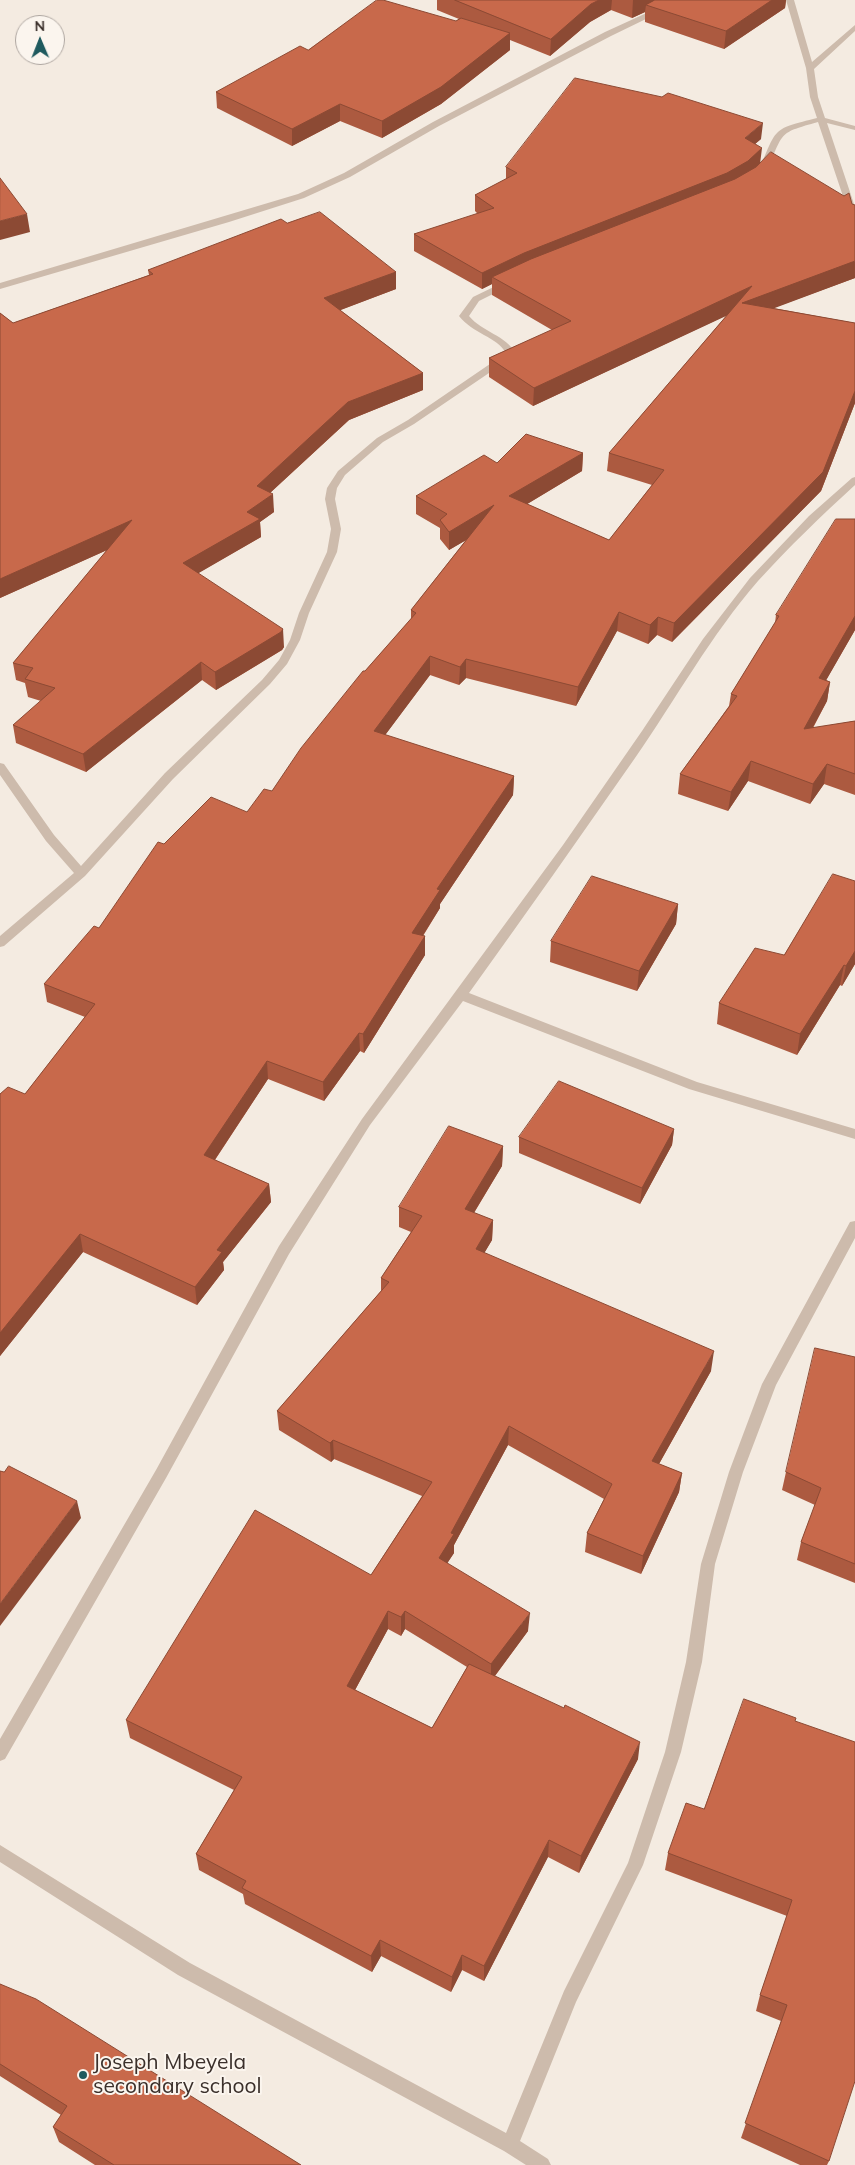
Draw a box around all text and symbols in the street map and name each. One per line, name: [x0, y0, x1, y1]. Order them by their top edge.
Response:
north arrow: [15, 15, 65, 65]
text: N: [34, 17, 45, 35]
place label: Joseph Mbeyela secondary school: [93, 2050, 262, 2100]
marker: Joseph Mbeyela secondary school: [77, 2069, 89, 2081]

